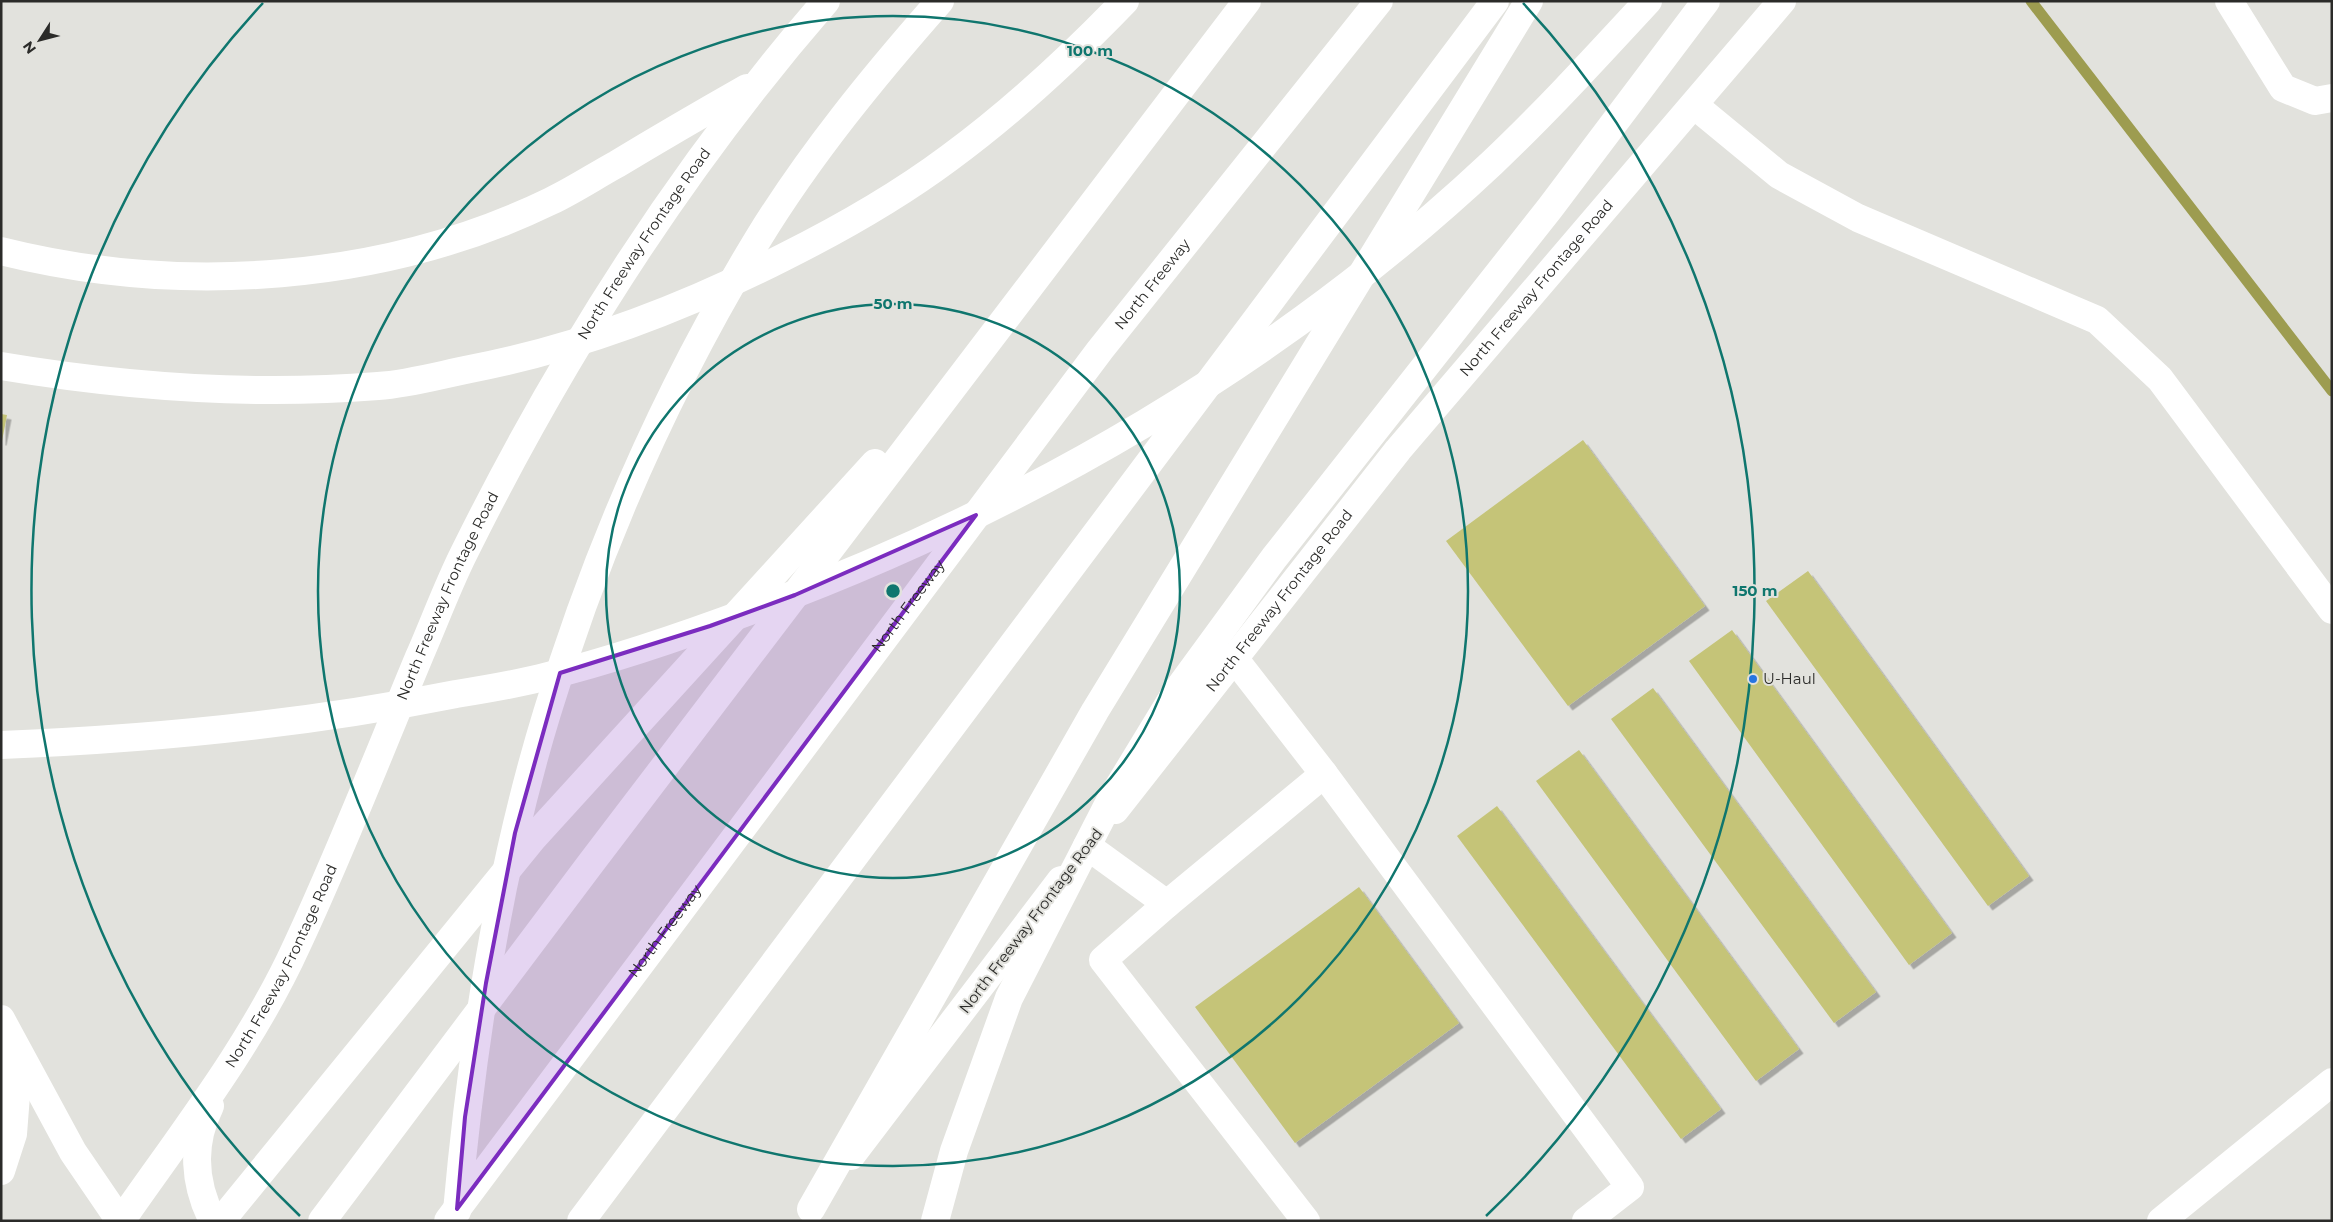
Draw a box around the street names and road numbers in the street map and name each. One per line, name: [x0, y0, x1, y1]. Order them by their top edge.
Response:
street label: North Freeway Frontage Road: [573, 144, 714, 343]
street label: North Freeway Frontage Road: [1455, 195, 1617, 380]
street label: North Freeway: [1110, 234, 1195, 333]
street label: North Freeway Frontage Road: [392, 488, 503, 703]
street label: North Freeway Frontage Road: [1201, 506, 1357, 696]
street label: North Freeway: [867, 555, 949, 656]
street label: North Freeway Frontage Road: [955, 825, 1106, 1017]
street label: North Freeway Frontage Road: [221, 861, 341, 1071]
street label: North Freeway: [624, 880, 706, 981]

